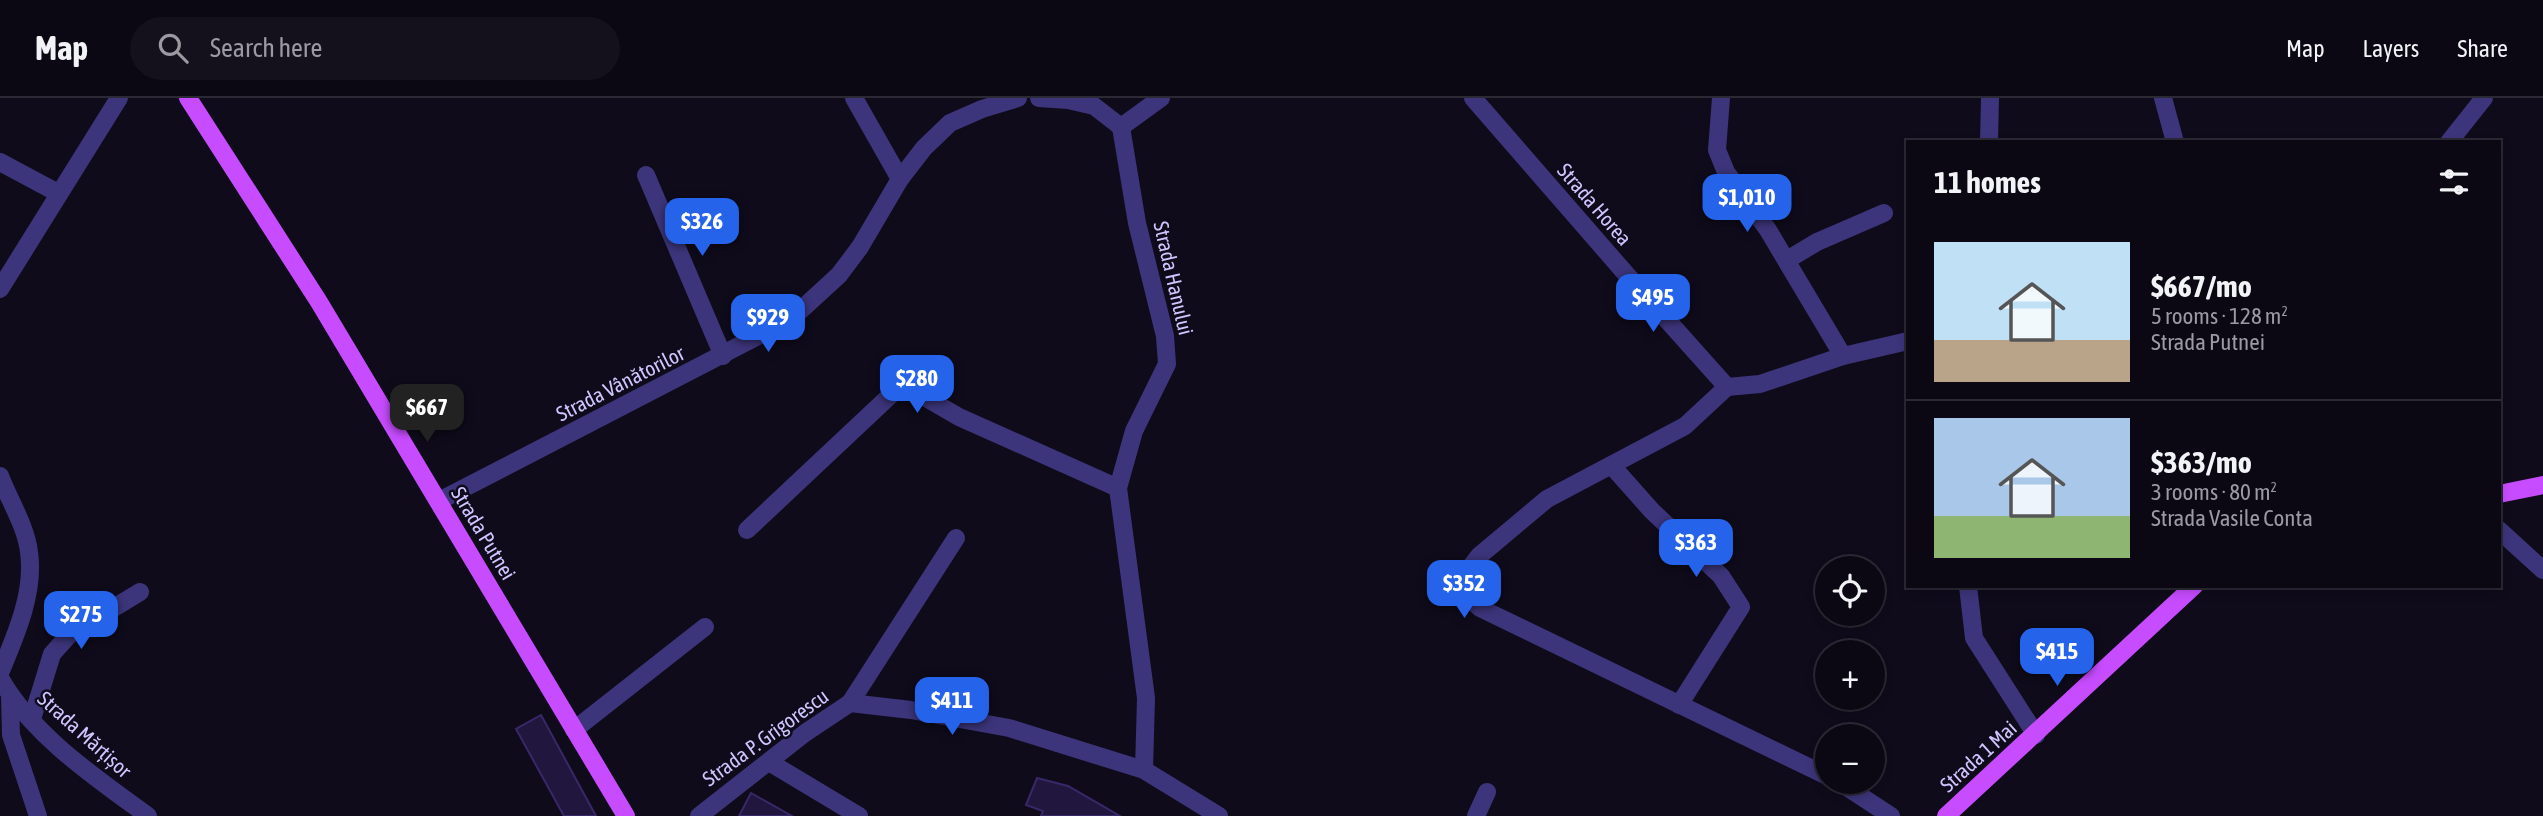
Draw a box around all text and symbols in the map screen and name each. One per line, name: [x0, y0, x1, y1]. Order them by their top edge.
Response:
search box: [130, 17, 620, 80]
text: Map: [35, 29, 88, 67]
icon: search: [154, 29, 192, 67]
text: Search here: [210, 33, 322, 63]
text: Map: [2286, 35, 2325, 62]
text: Layers: [2363, 35, 2419, 62]
text: Share: [2457, 35, 2508, 62]
street label: Strada Horea: [1553, 158, 1637, 250]
icon: filters: [2435, 163, 2473, 201]
text: 11 homes: [1934, 165, 2041, 199]
pin: $1,010: [1690, 174, 1804, 234]
text: $1,010: [1719, 184, 1776, 210]
pin: $326: [661, 198, 743, 258]
text: $326: [681, 208, 723, 234]
street label: Strada Hanului: [1149, 219, 1199, 337]
text: $667/mo: [2151, 269, 2252, 303]
icon: home: [1990, 270, 2074, 354]
pin: $495: [1612, 274, 1694, 334]
text: $495: [1632, 284, 1674, 310]
pin: $929: [727, 294, 809, 354]
text: 5 rooms · 128 m²: [2151, 303, 2288, 329]
text: $929: [747, 304, 789, 330]
text: Strada Putnei: [2151, 329, 2265, 355]
street label: Strada Vânătorilor: [552, 340, 689, 426]
pin: $280: [876, 356, 958, 415]
text: $280: [896, 365, 938, 391]
pin: $667: [386, 384, 468, 444]
text: $667: [406, 394, 448, 420]
text: $363/mo: [2151, 445, 2252, 479]
icon: home: [1990, 446, 2074, 530]
text: 3 rooms · 80 m²: [2151, 479, 2277, 505]
street label: Strada Putnei: [447, 482, 521, 584]
text: Strada Vasile Conta: [2151, 505, 2313, 531]
pin: $363: [1655, 519, 1737, 579]
text: $363: [1675, 529, 1717, 555]
map controls: [1815, 556, 1885, 794]
button: locate: [1815, 556, 1885, 626]
pin: $352: [1423, 560, 1505, 620]
text: $352: [1443, 570, 1485, 596]
pin: $275: [40, 592, 122, 651]
text: $275: [60, 601, 102, 627]
pin: $415: [2016, 628, 2098, 688]
text: $415: [2036, 638, 2078, 664]
button: +: [1815, 640, 1885, 710]
pin: $411: [911, 678, 993, 737]
street label: Strada P. Grigorescu: [698, 683, 832, 791]
street label: Strada Mărțișor: [33, 686, 137, 783]
text: $411: [931, 687, 973, 713]
street label: Strada 1 Mai: [1935, 715, 2021, 797]
button: −: [1815, 724, 1885, 794]

